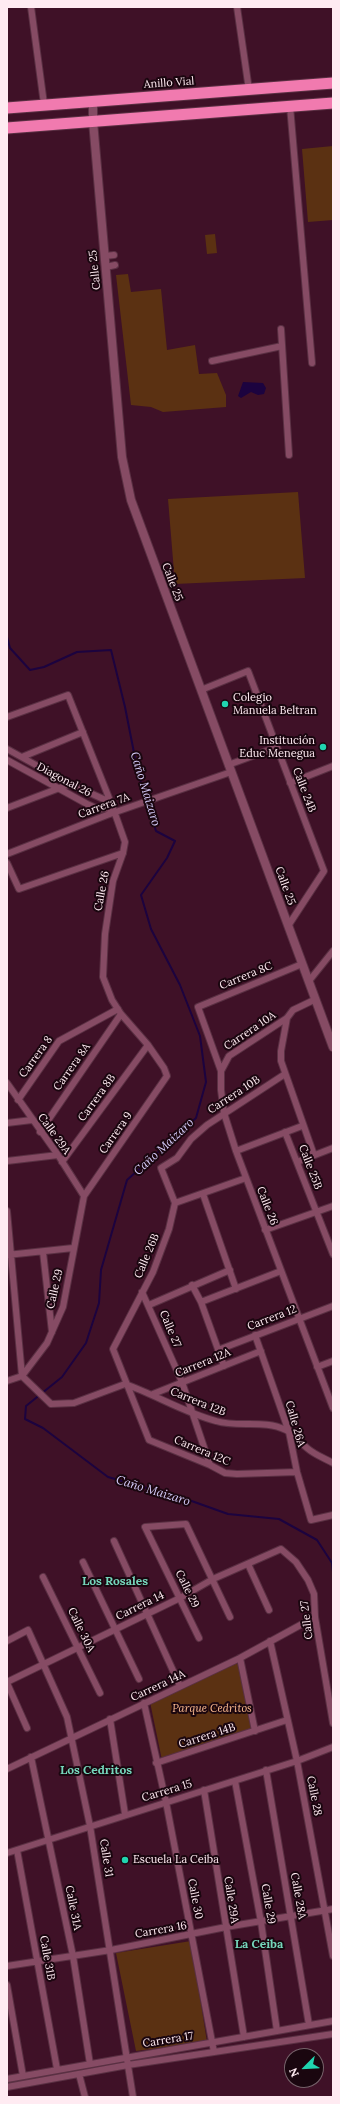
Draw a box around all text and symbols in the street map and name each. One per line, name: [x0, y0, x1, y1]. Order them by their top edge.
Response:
street label: Anillo Vial: [143, 75, 195, 91]
street label: Calle 25: [86, 249, 104, 291]
street label: Calle 25: [159, 561, 185, 603]
place label: Colegio Manuela Beltran: [233, 691, 317, 717]
marker: Colegio Manuela Beltran: [220, 699, 230, 709]
place label: Institución Educ Menegua: [239, 734, 315, 760]
marker: Institución Educ Menegua: [318, 742, 328, 752]
water label: Caño Maizaro: [127, 750, 163, 828]
street label: Diagonal 26: [34, 760, 94, 800]
street label: Calle 24B: [289, 766, 319, 814]
street label: Carrera 7A: [76, 791, 132, 821]
street label: Calle 25: [272, 865, 298, 907]
street label: Calle 26: [92, 870, 112, 912]
street label: Carrera 8C: [218, 959, 274, 993]
street label: Carrera 10A: [222, 1009, 278, 1053]
street label: Carrera 8: [16, 1034, 56, 1080]
street label: Carrera 8A: [51, 1041, 93, 1093]
street label: Carrera 8B: [75, 1072, 119, 1124]
street label: Carrera 10B: [205, 1073, 263, 1117]
street label: Carrera 9: [97, 1109, 135, 1157]
street label: Calle 29A: [35, 1111, 73, 1157]
water label: Caño Maizaro: [131, 1116, 197, 1178]
street label: Calle 25B: [295, 1143, 325, 1191]
street label: Calle 26: [254, 1185, 280, 1227]
street label: Calle 26B: [132, 1232, 162, 1280]
street label: Calle 29: [44, 1268, 66, 1310]
street label: Carrera 12: [245, 1303, 299, 1333]
street label: Calle 27: [156, 1308, 184, 1350]
street label: Carrera 12A: [173, 1346, 233, 1380]
street label: Carrera 12B: [168, 1385, 228, 1419]
street label: Calle 26A: [282, 1399, 308, 1449]
street label: Carrera 12C: [172, 1433, 232, 1469]
water label: Caño Maizaro: [114, 1473, 192, 1509]
street label: Calle 29: [172, 1568, 202, 1610]
district label: Los Rosales: [82, 1575, 148, 1589]
street label: Carrera 14: [114, 1589, 166, 1623]
street label: Calle 27: [298, 1600, 316, 1640]
street label: Calle 30A: [65, 1606, 97, 1654]
street label: Carrera 14A: [129, 1668, 187, 1704]
park label: Parque Cedritos: [172, 1702, 252, 1716]
street label: Carrera 14B: [177, 1721, 237, 1751]
district label: Los Cedritos: [60, 1764, 132, 1778]
street label: Calle 28: [304, 1775, 324, 1817]
street label: Carrera 15: [140, 1777, 194, 1805]
street label: Calle 31: [96, 1838, 116, 1878]
place label: Escuela La Ceiba: [133, 1853, 219, 1867]
marker: Escuela La Ceiba: [120, 1855, 130, 1865]
street label: Calle 28A: [287, 1872, 309, 1920]
street label: Calle 29A: [221, 1876, 241, 1924]
street label: Calle 30: [185, 1878, 205, 1920]
street label: Calle 29: [258, 1883, 278, 1925]
street label: Calle 31A: [62, 1884, 84, 1932]
street label: Carrera 16: [134, 1919, 188, 1941]
street label: Calle 31B: [37, 1935, 57, 1981]
district label: La Ceiba: [235, 1938, 283, 1952]
street label: Carrera 17: [142, 2029, 194, 2051]
north arrow: [284, 2048, 324, 2088]
text: N: [286, 2066, 302, 2079]

